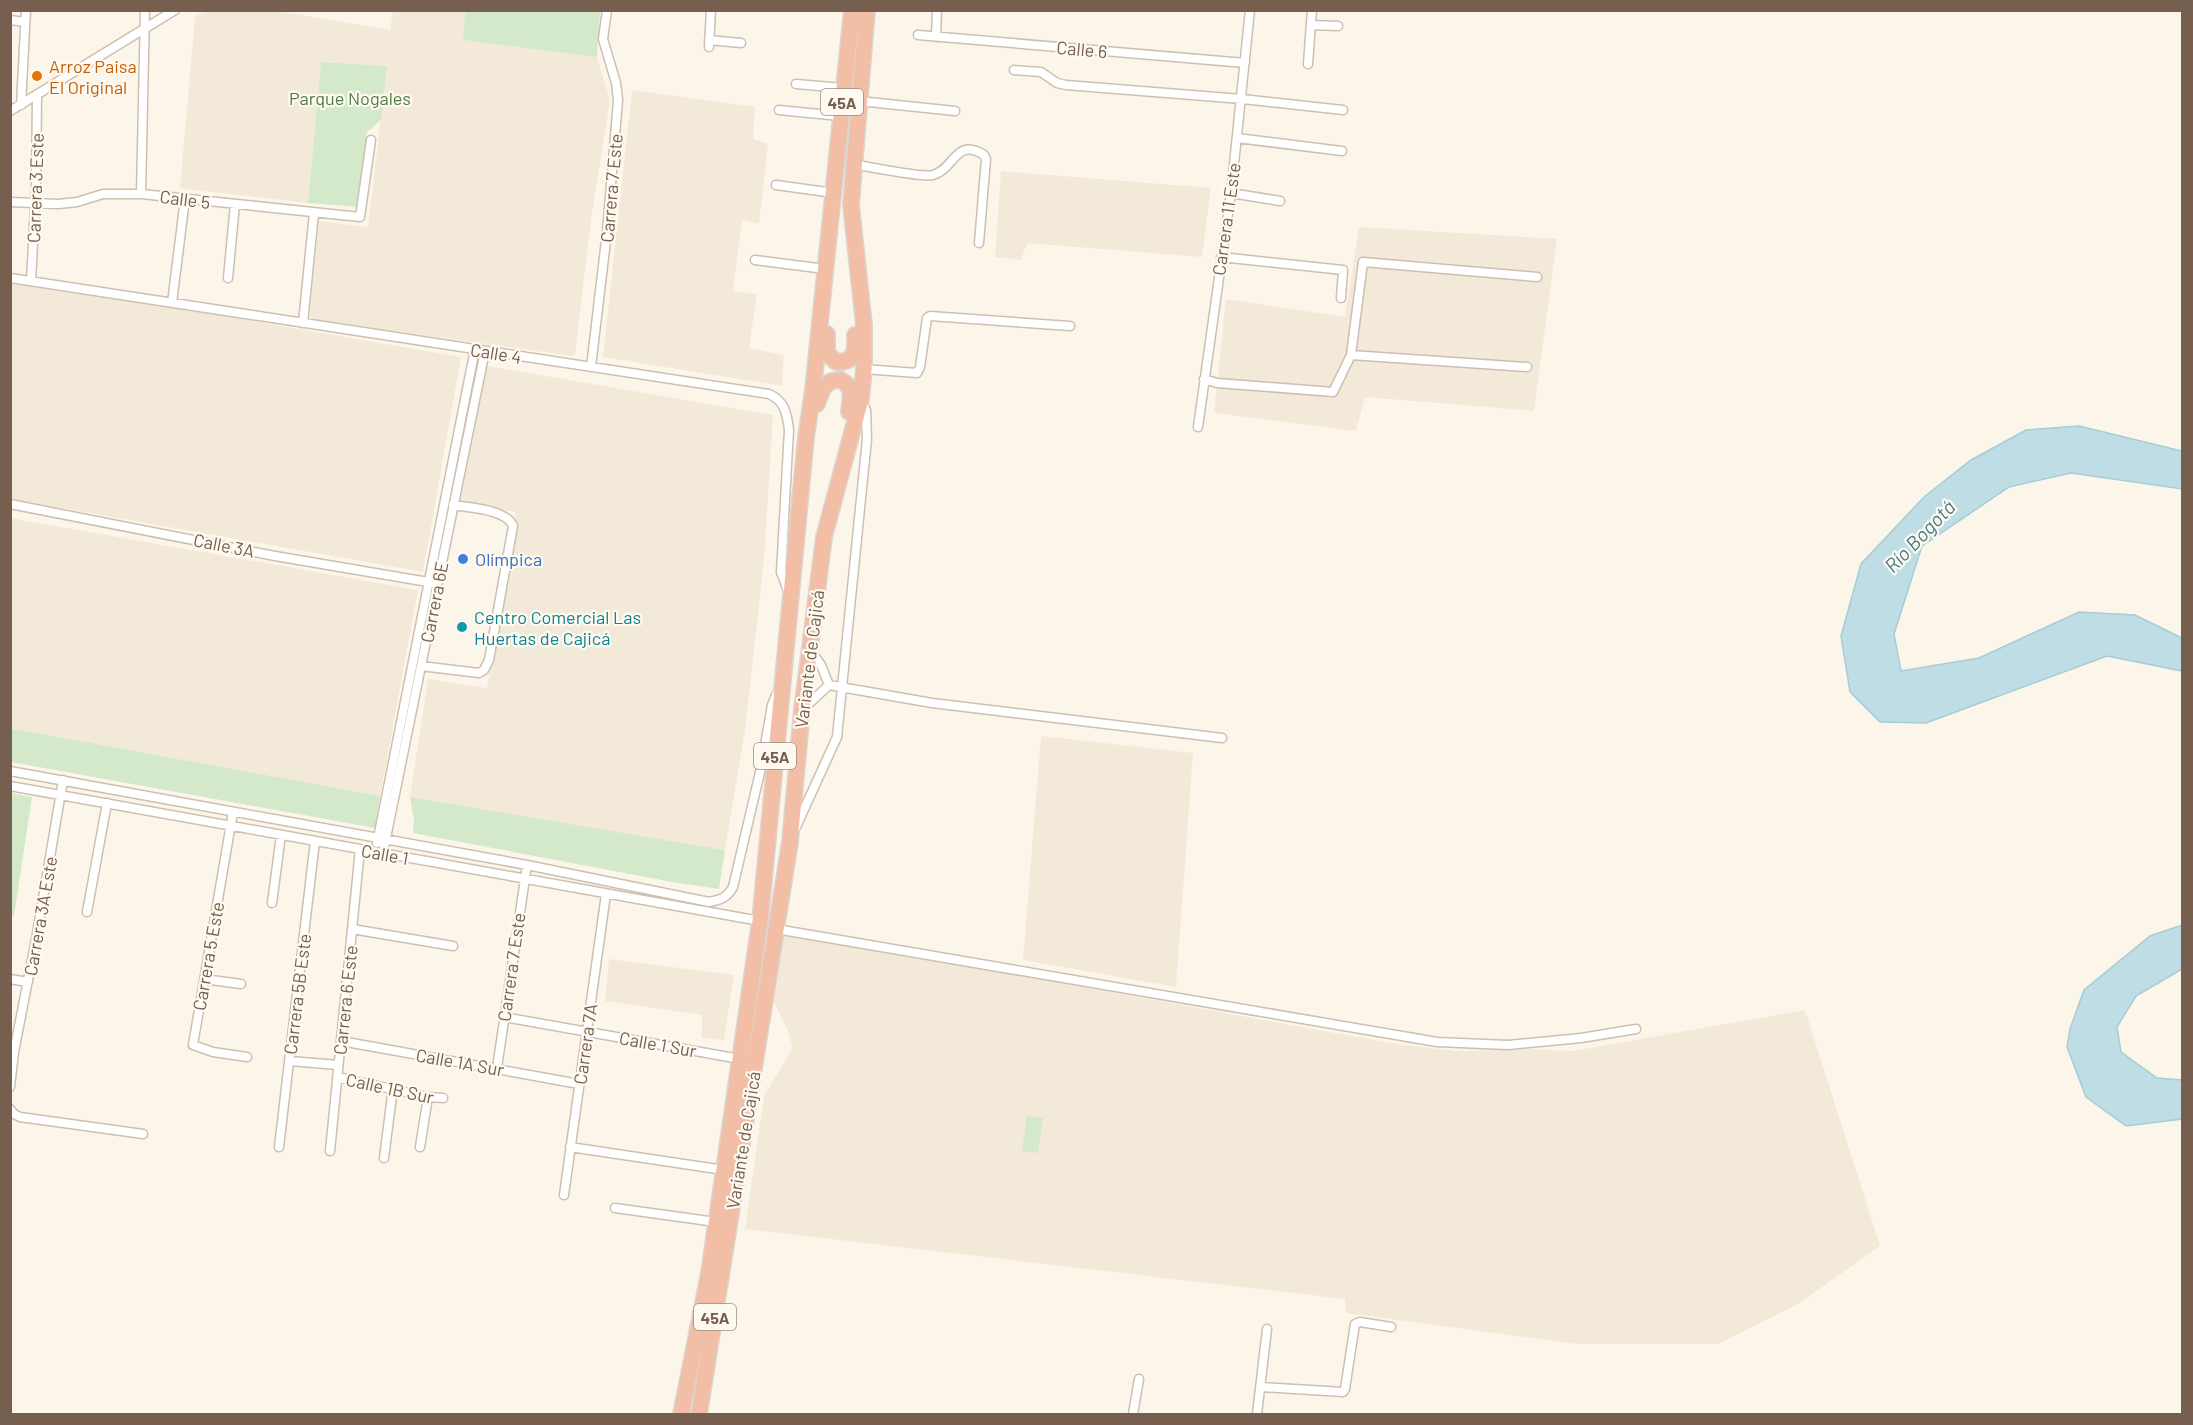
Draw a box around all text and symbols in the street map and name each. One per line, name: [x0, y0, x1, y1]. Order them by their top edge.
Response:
street label: Calle 6: [1056, 36, 1108, 62]
place label: Arroz Paisa El Original: [49, 55, 137, 98]
marker: Arroz Paisa El Original: [30, 69, 44, 83]
park label: Parque Nogales: [289, 87, 411, 109]
road number: 45A: [821, 89, 863, 115]
street label: Carrera 3 Este: [22, 133, 48, 243]
street label: Carrera 7 Este: [595, 133, 627, 243]
street label: Carrera 11 Este: [1207, 161, 1245, 277]
street label: Calle 5: [158, 185, 212, 213]
street label: Calle 4: [469, 338, 523, 368]
water label: Río Bogotá: [1879, 495, 1959, 577]
street label: Calle 3A: [192, 528, 256, 562]
place label: Olímpica: [475, 548, 542, 570]
marker: Olímpica: [456, 552, 470, 566]
street label: Carrera 6E: [415, 560, 453, 644]
street label: Variante de Cajicá: [790, 589, 828, 729]
place label: Centro Comercial Las Huertas de Cajicá: [474, 606, 641, 649]
marker: Centro Comercial Las Huertas de Cajicá: [455, 620, 469, 634]
road number: 45A: [754, 743, 796, 769]
street label: Calle 1: [360, 839, 410, 869]
street label: Carrera 3A Este: [19, 854, 61, 978]
street label: Carrera 5 Este: [188, 900, 228, 1012]
street label: Carrera 7 Este: [492, 911, 530, 1023]
street label: Carrera 5B Este: [279, 932, 315, 1056]
street label: Carrera 6 Este: [328, 944, 362, 1056]
street label: Carrera 7A: [568, 1002, 602, 1086]
street label: Calle 1 Sur: [618, 1026, 699, 1062]
street label: Calle 1A Sur: [414, 1043, 506, 1081]
street label: Calle 1B Sur: [344, 1068, 436, 1108]
street label: Variante de Cajicá: [721, 1070, 765, 1210]
road number: 45A: [694, 1304, 736, 1330]

